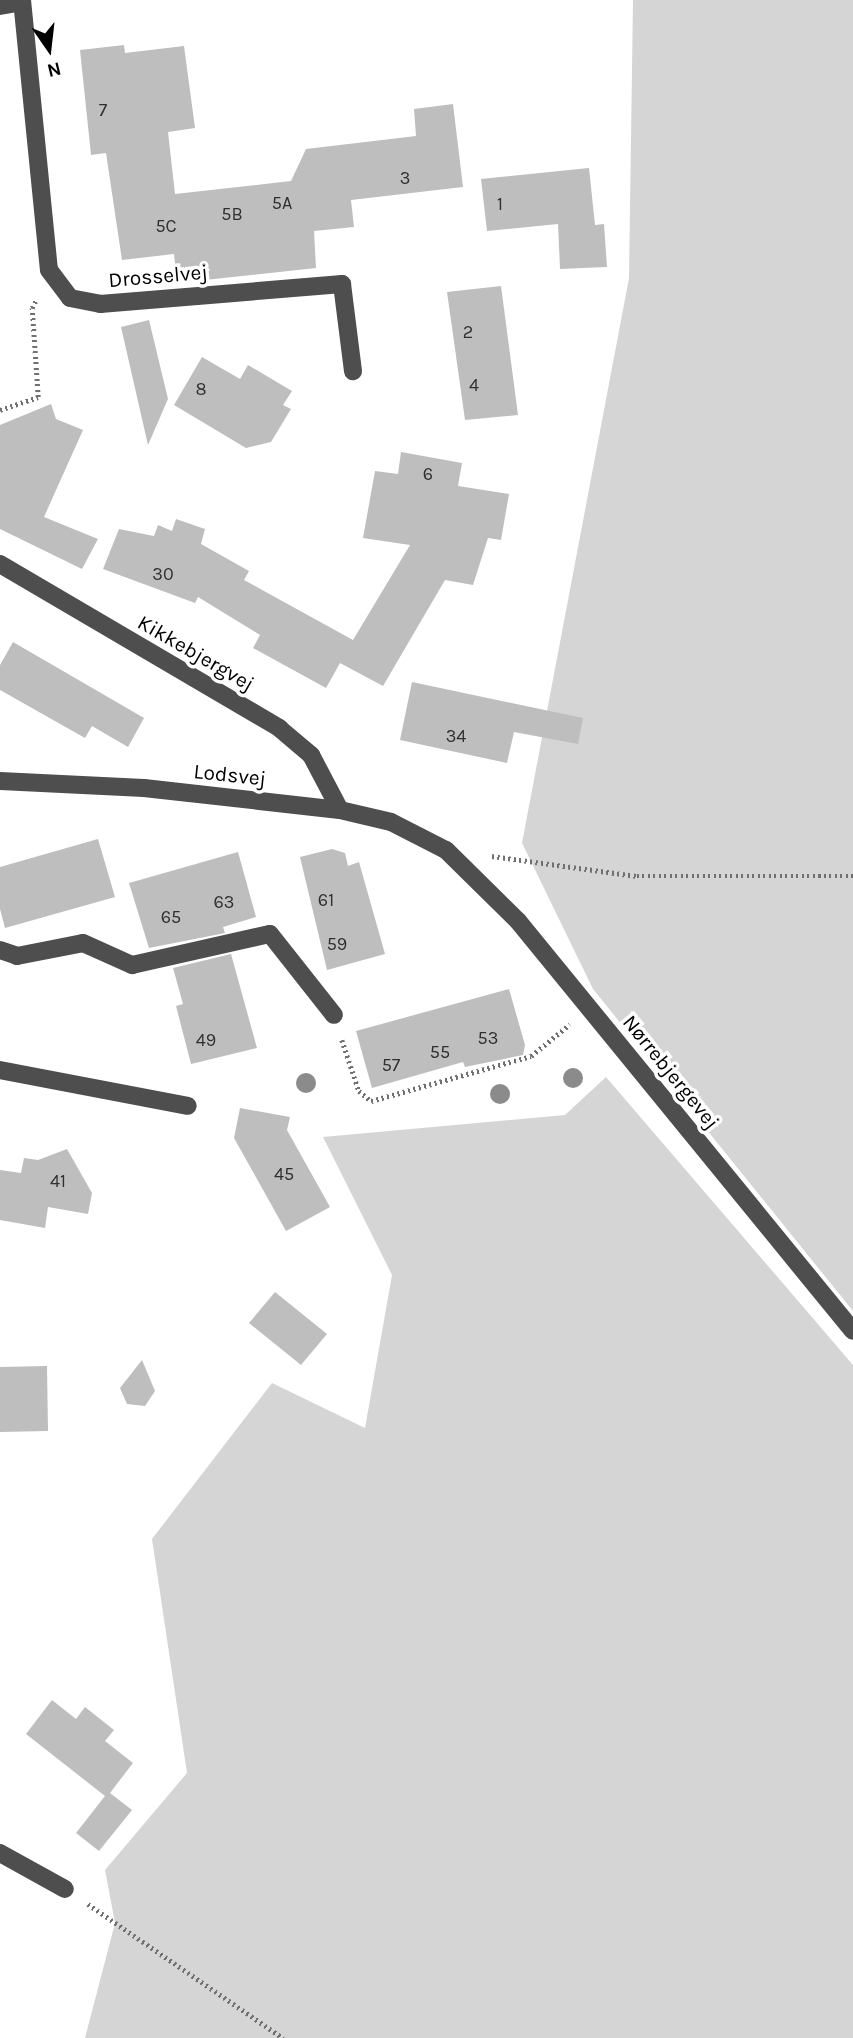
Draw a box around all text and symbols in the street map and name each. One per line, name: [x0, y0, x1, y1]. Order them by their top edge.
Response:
north arrow: [14, 14, 84, 84]
text: N: [45, 57, 63, 82]
house number: 7: [99, 99, 107, 121]
house number: 3: [400, 167, 410, 189]
house number: 5A: [272, 192, 292, 214]
house number: 1: [497, 193, 503, 215]
house number: 5B: [221, 203, 243, 225]
house number: 5C: [155, 215, 177, 237]
street label: Drosselvej: [107, 259, 209, 293]
house number: 2: [463, 321, 473, 343]
house number: 4: [469, 374, 479, 396]
house number: 8: [195, 378, 207, 400]
house number: 6: [423, 463, 433, 485]
house number: 30: [152, 563, 174, 585]
street label: Kikkebjergvej: [133, 610, 259, 696]
house number: 34: [446, 725, 466, 747]
street label: Lodsvej: [193, 759, 267, 791]
house number: 61: [318, 889, 334, 911]
house number: 63: [214, 891, 234, 913]
house number: 65: [161, 906, 181, 928]
house number: 59: [327, 933, 347, 955]
street label: Nørrebjergevej: [617, 1010, 725, 1134]
house number: 53: [478, 1027, 498, 1049]
house number: 49: [196, 1029, 216, 1051]
house number: 55: [430, 1041, 450, 1063]
house number: 57: [382, 1054, 400, 1076]
house number: 45: [274, 1163, 294, 1185]
house number: 41: [50, 1170, 66, 1192]

